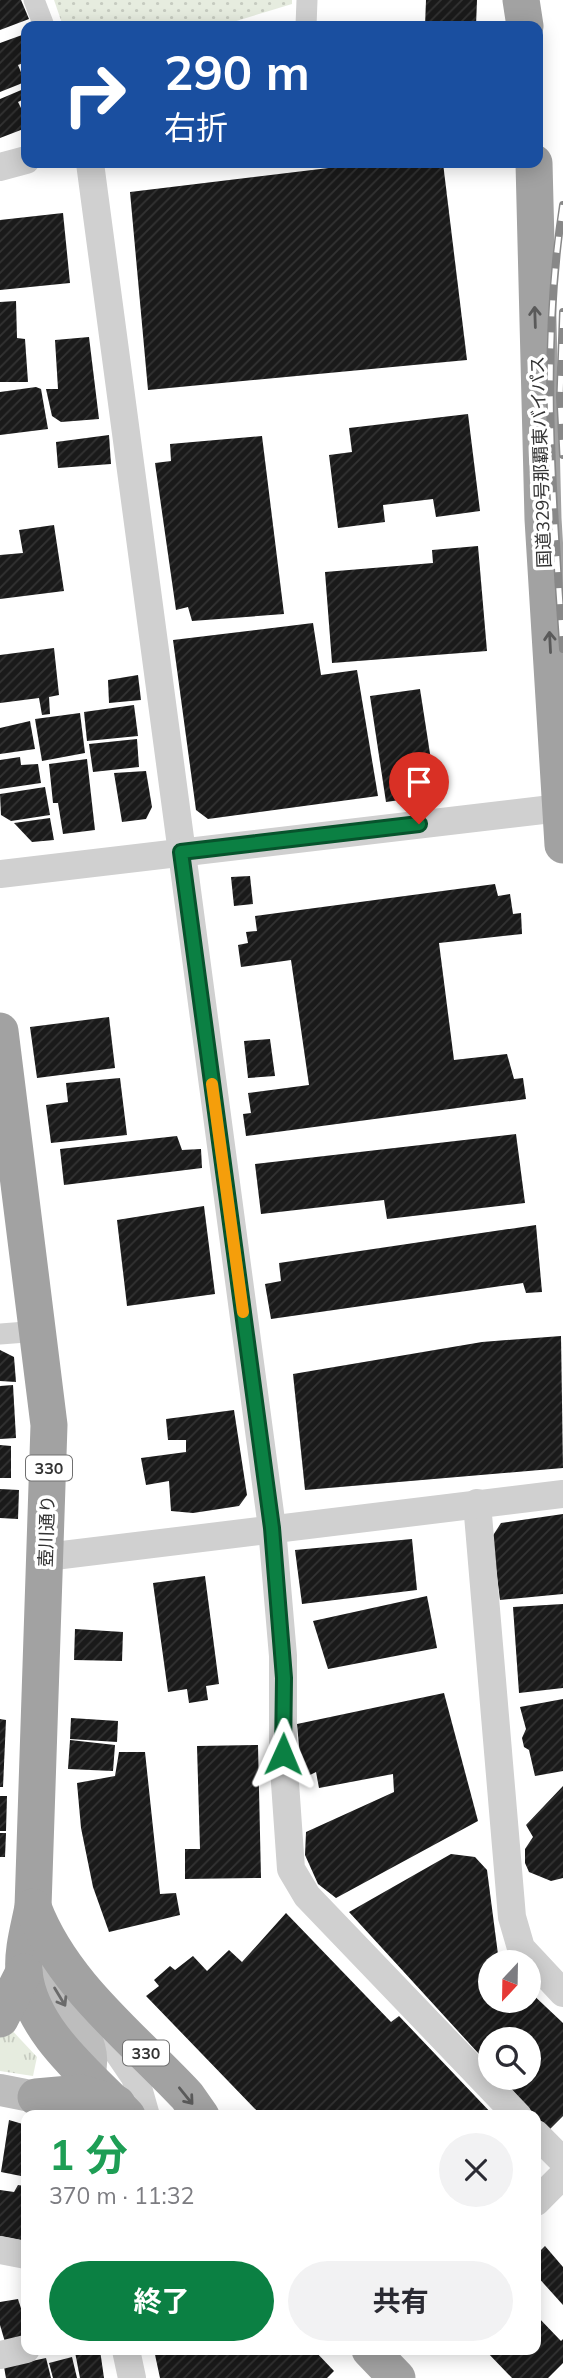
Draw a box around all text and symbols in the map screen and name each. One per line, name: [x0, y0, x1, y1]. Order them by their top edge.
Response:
text: 290 m: [164, 41, 310, 102]
icon: right: [49, 49, 140, 140]
text: 右折: [164, 107, 228, 147]
one-way arrow: [529, 306, 542, 329]
street label: 国道329号那覇東バイパス: [525, 356, 556, 568]
one-way arrow: [543, 631, 556, 654]
pin: [389, 752, 449, 824]
icon: arrive: [400, 763, 438, 801]
road number: 330: [26, 1456, 72, 1480]
street label: 壺川通り: [34, 1495, 59, 1567]
position arrow: [246, 1717, 320, 1791]
north arrow: [478, 1950, 541, 2012]
map controls: [478, 1950, 541, 2090]
one-way arrow: [53, 1986, 67, 2006]
button: search: [478, 2027, 541, 2090]
road number: 330: [123, 2040, 169, 2066]
one-way arrow: [179, 2086, 194, 2104]
text: 1 分: [49, 2128, 128, 2181]
button: close: [439, 2133, 513, 2207]
text: 370 m · 11:32: [49, 2181, 194, 2210]
button: 終了: [49, 2261, 274, 2341]
button: 共有: [288, 2261, 513, 2341]

